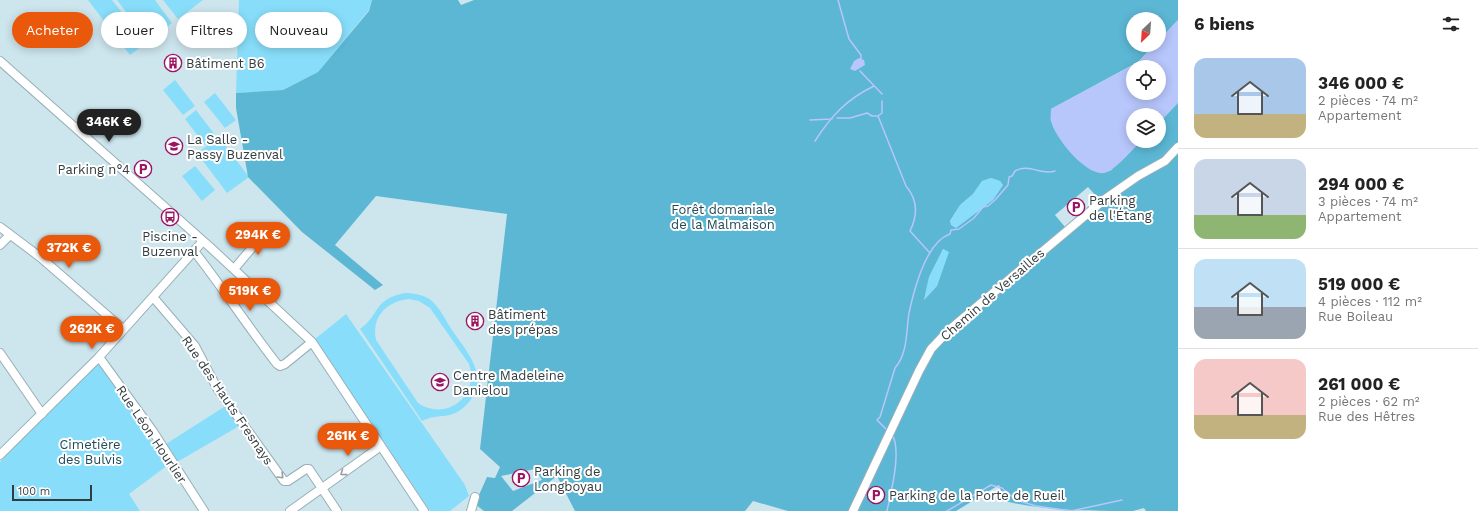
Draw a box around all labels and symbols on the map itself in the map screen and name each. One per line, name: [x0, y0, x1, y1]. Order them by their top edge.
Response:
north arrow: [1126, 12, 1166, 52]
building icon: Bâtiment B6: [163, 53, 183, 73]
place label: Bâtiment B6: [186, 56, 265, 71]
pin: 346K €: [76, 109, 142, 143]
place label: La Salle - Passy Buzenval: [187, 132, 283, 162]
school or university icon: La Salle - Passy Buzenval: [164, 136, 184, 156]
parking icon: Parking n°4: [133, 159, 153, 179]
place label: Parking n°4: [58, 162, 130, 177]
place label: Parking de l'Étang: [1089, 193, 1152, 223]
parking icon: Parking de l'Étang: [1066, 197, 1086, 217]
park label: Forêt domaniale de la Malmaison: [671, 202, 775, 232]
bus stop icon: Piscine - Buzenval: [160, 207, 180, 227]
pin: 294K €: [225, 222, 291, 256]
place label: Piscine - Buzenval: [142, 229, 198, 259]
pin: 372K €: [36, 235, 102, 269]
street label: Chemin de Versailles: [937, 245, 1047, 344]
pin: 519K €: [217, 278, 283, 312]
place label: Bâtiment des prépas: [488, 307, 558, 337]
building icon: Bâtiment des prépas: [465, 311, 485, 331]
pin: 262K €: [59, 316, 125, 350]
street label: Rue des Hauts Fresnays: [179, 333, 276, 468]
place label: Centre Madeleine Danielou: [453, 368, 564, 398]
school or university icon: Centre Madeleine Danielou: [430, 372, 450, 392]
street label: Rue Léon Hourlier: [113, 383, 190, 486]
pin: 261K €: [315, 423, 381, 457]
park label: Cimetière des Bulvis: [58, 437, 122, 467]
place label: Parking de Longboyau: [534, 464, 602, 494]
one-way arrow: [340, 468, 347, 476]
parking icon: Parking de Longboyau: [511, 468, 531, 488]
one-way arrow: [276, 471, 283, 479]
scale bar: [12, 483, 92, 502]
parking icon: Parking de la Porte de Rueil: [866, 485, 886, 505]
place label: Parking de la Porte de Rueil: [889, 488, 1065, 503]

